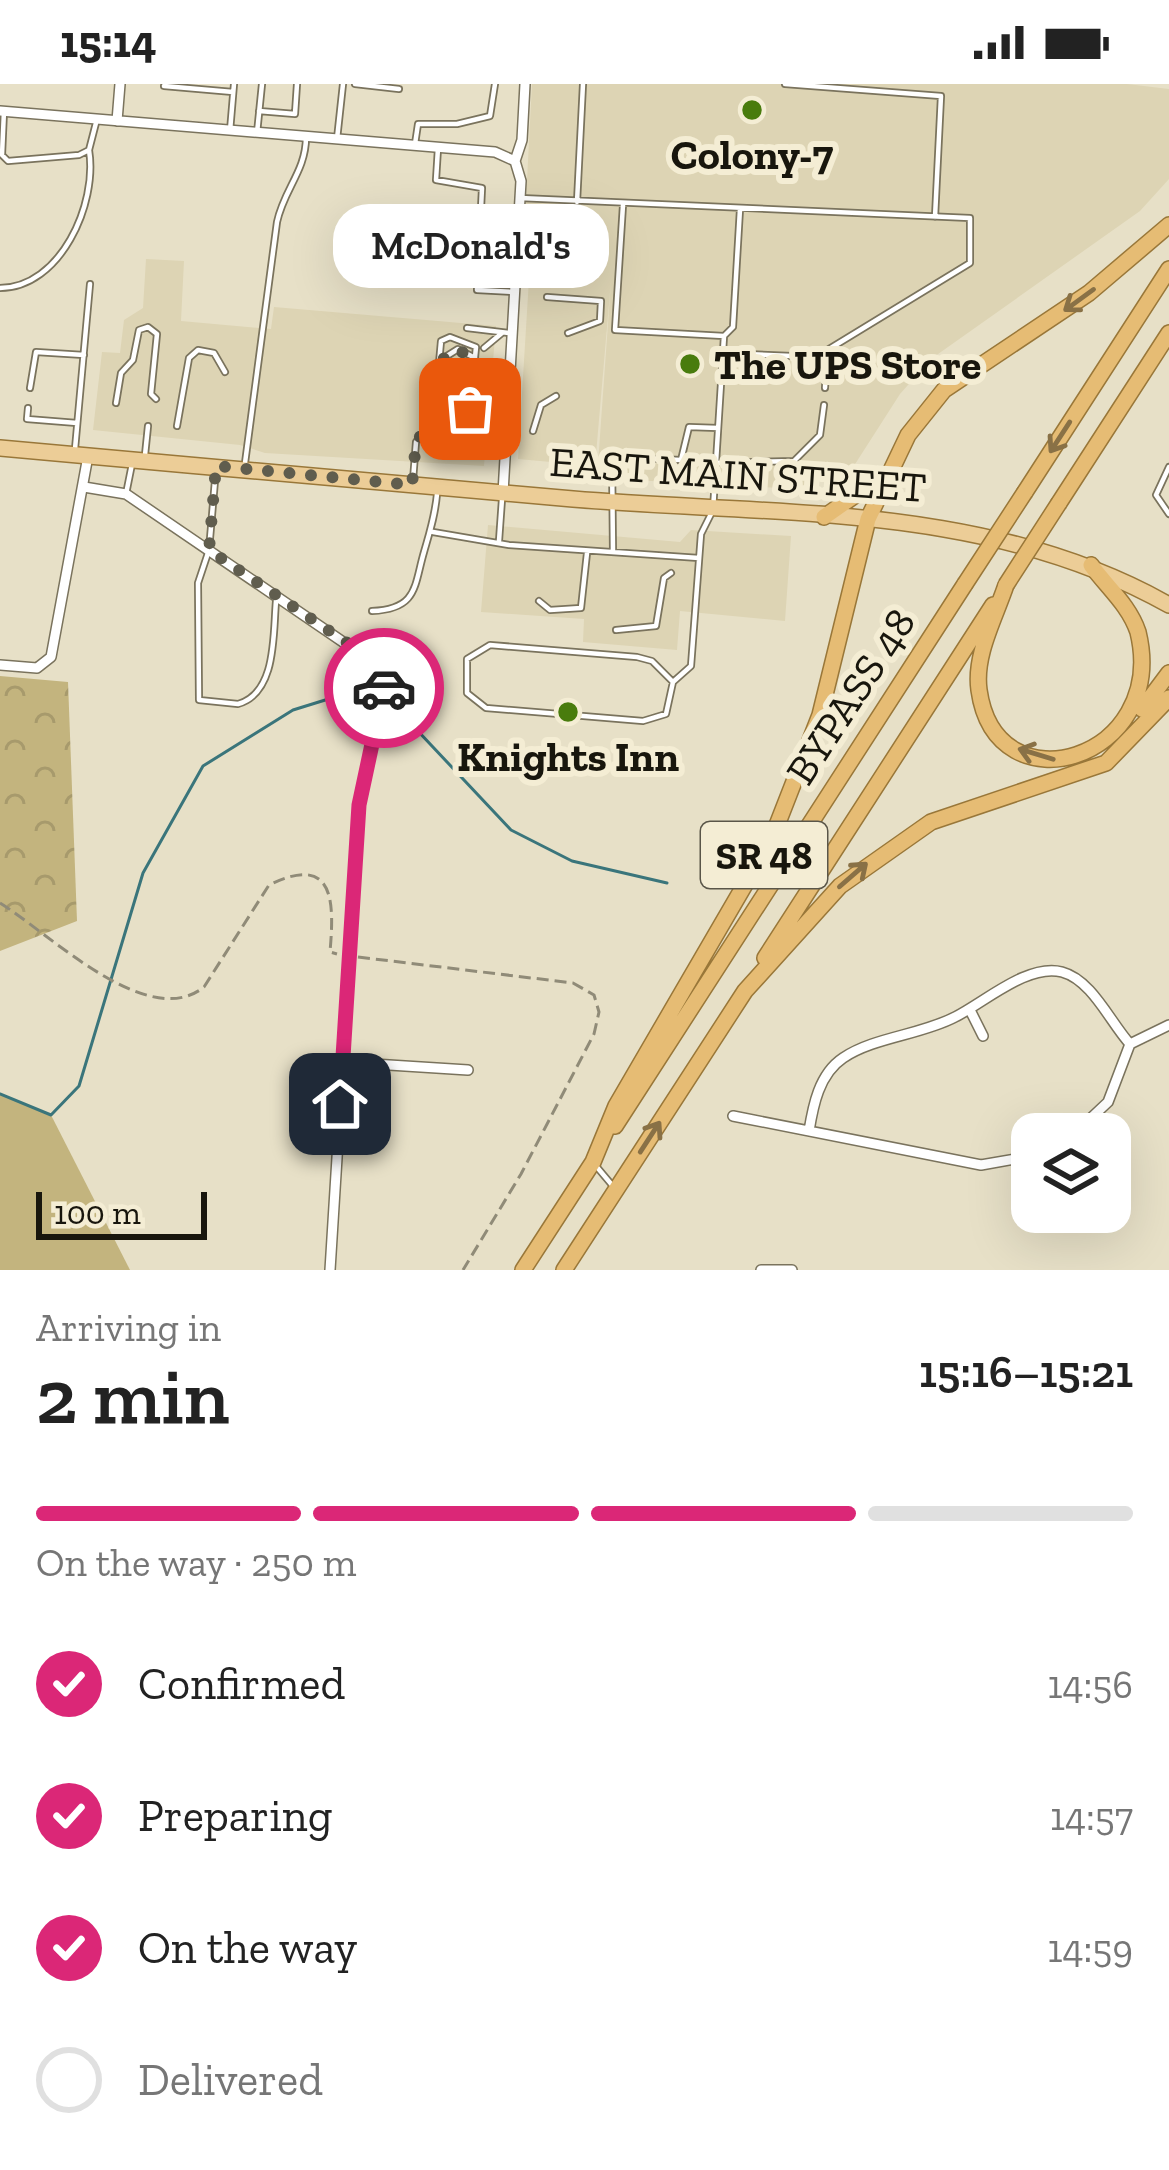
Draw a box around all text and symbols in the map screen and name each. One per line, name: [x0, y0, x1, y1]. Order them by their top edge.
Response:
text: 15:14: [60, 15, 157, 69]
marker: Colony-7: [739, 97, 765, 123]
place label: Colony-7: [671, 129, 833, 180]
callout: McDonald's: [332, 205, 608, 289]
text: McDonald's: [371, 222, 571, 269]
one-way arrow: [1063, 287, 1096, 312]
place label: The UPS Store: [714, 339, 981, 390]
marker: The UPS Store: [677, 351, 703, 377]
pin: [419, 358, 521, 460]
icon: bag: [437, 376, 503, 442]
one-way arrow: [1048, 420, 1072, 454]
street label: EAST MAIN STREET: [548, 436, 928, 513]
street label: BYPASS 48: [775, 599, 926, 794]
courier: [324, 628, 444, 748]
icon: car: [351, 655, 417, 721]
marker: Knights Inn: [555, 699, 581, 725]
place label: Knights Inn: [457, 731, 679, 782]
one-way arrow: [1018, 742, 1056, 764]
road number: SR 48: [701, 822, 827, 888]
one-way arrow: [837, 861, 867, 889]
pin: [289, 1053, 391, 1155]
icon: home: [307, 1071, 373, 1137]
map controls: [1011, 1113, 1131, 1233]
button: layers: [1011, 1113, 1131, 1233]
one-way arrow: [638, 1120, 663, 1154]
scale bar: [36, 1186, 207, 1239]
text: 100 m: [54, 1193, 141, 1232]
text: Arriving in: [36, 1304, 221, 1351]
text: 15:16–15:21: [919, 1345, 1133, 1399]
text: 2 min: [36, 1349, 229, 1443]
text: On the way · 250 m: [36, 1539, 356, 1586]
icon: check: [36, 1651, 102, 1717]
text: Confirmed: [138, 1657, 345, 1711]
text: 14:56: [1048, 1661, 1133, 1708]
icon: check: [36, 1783, 102, 1849]
text: Preparing: [138, 1789, 332, 1843]
text: 14:57: [1050, 1793, 1133, 1840]
icon: check: [36, 1915, 102, 1981]
text: On the way: [138, 1921, 357, 1975]
text: 14:59: [1048, 1925, 1133, 1972]
text: Delivered: [138, 2053, 323, 2107]

